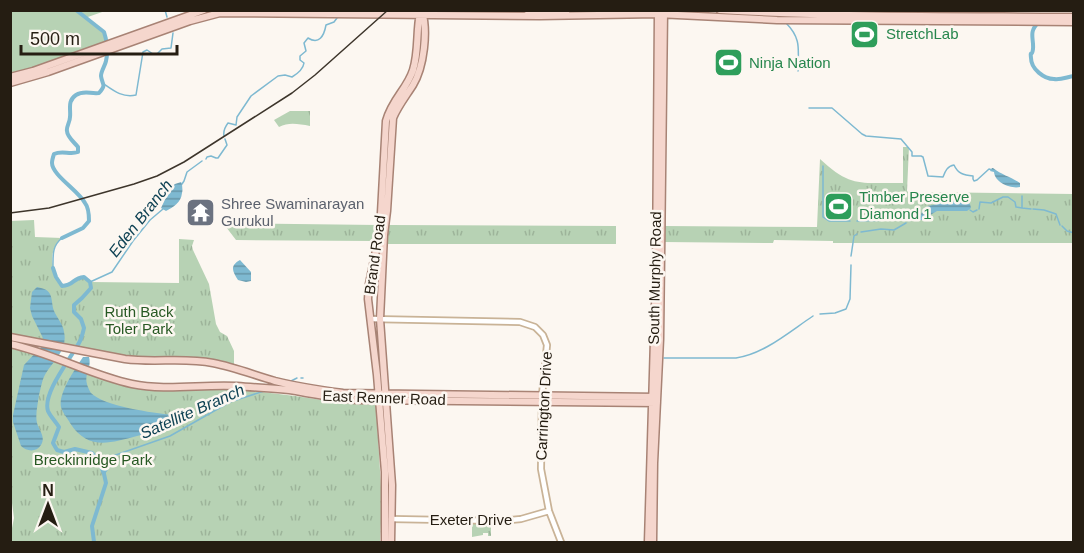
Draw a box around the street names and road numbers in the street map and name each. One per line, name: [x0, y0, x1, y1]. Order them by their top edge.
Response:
street label: South Murphy Road: [645, 211, 664, 345]
street label: Brand Road: [361, 214, 388, 296]
street label: Carrington Drive: [532, 351, 555, 461]
street label: East Renner Road: [322, 387, 446, 408]
street label: Exeter Drive: [430, 511, 512, 528]

